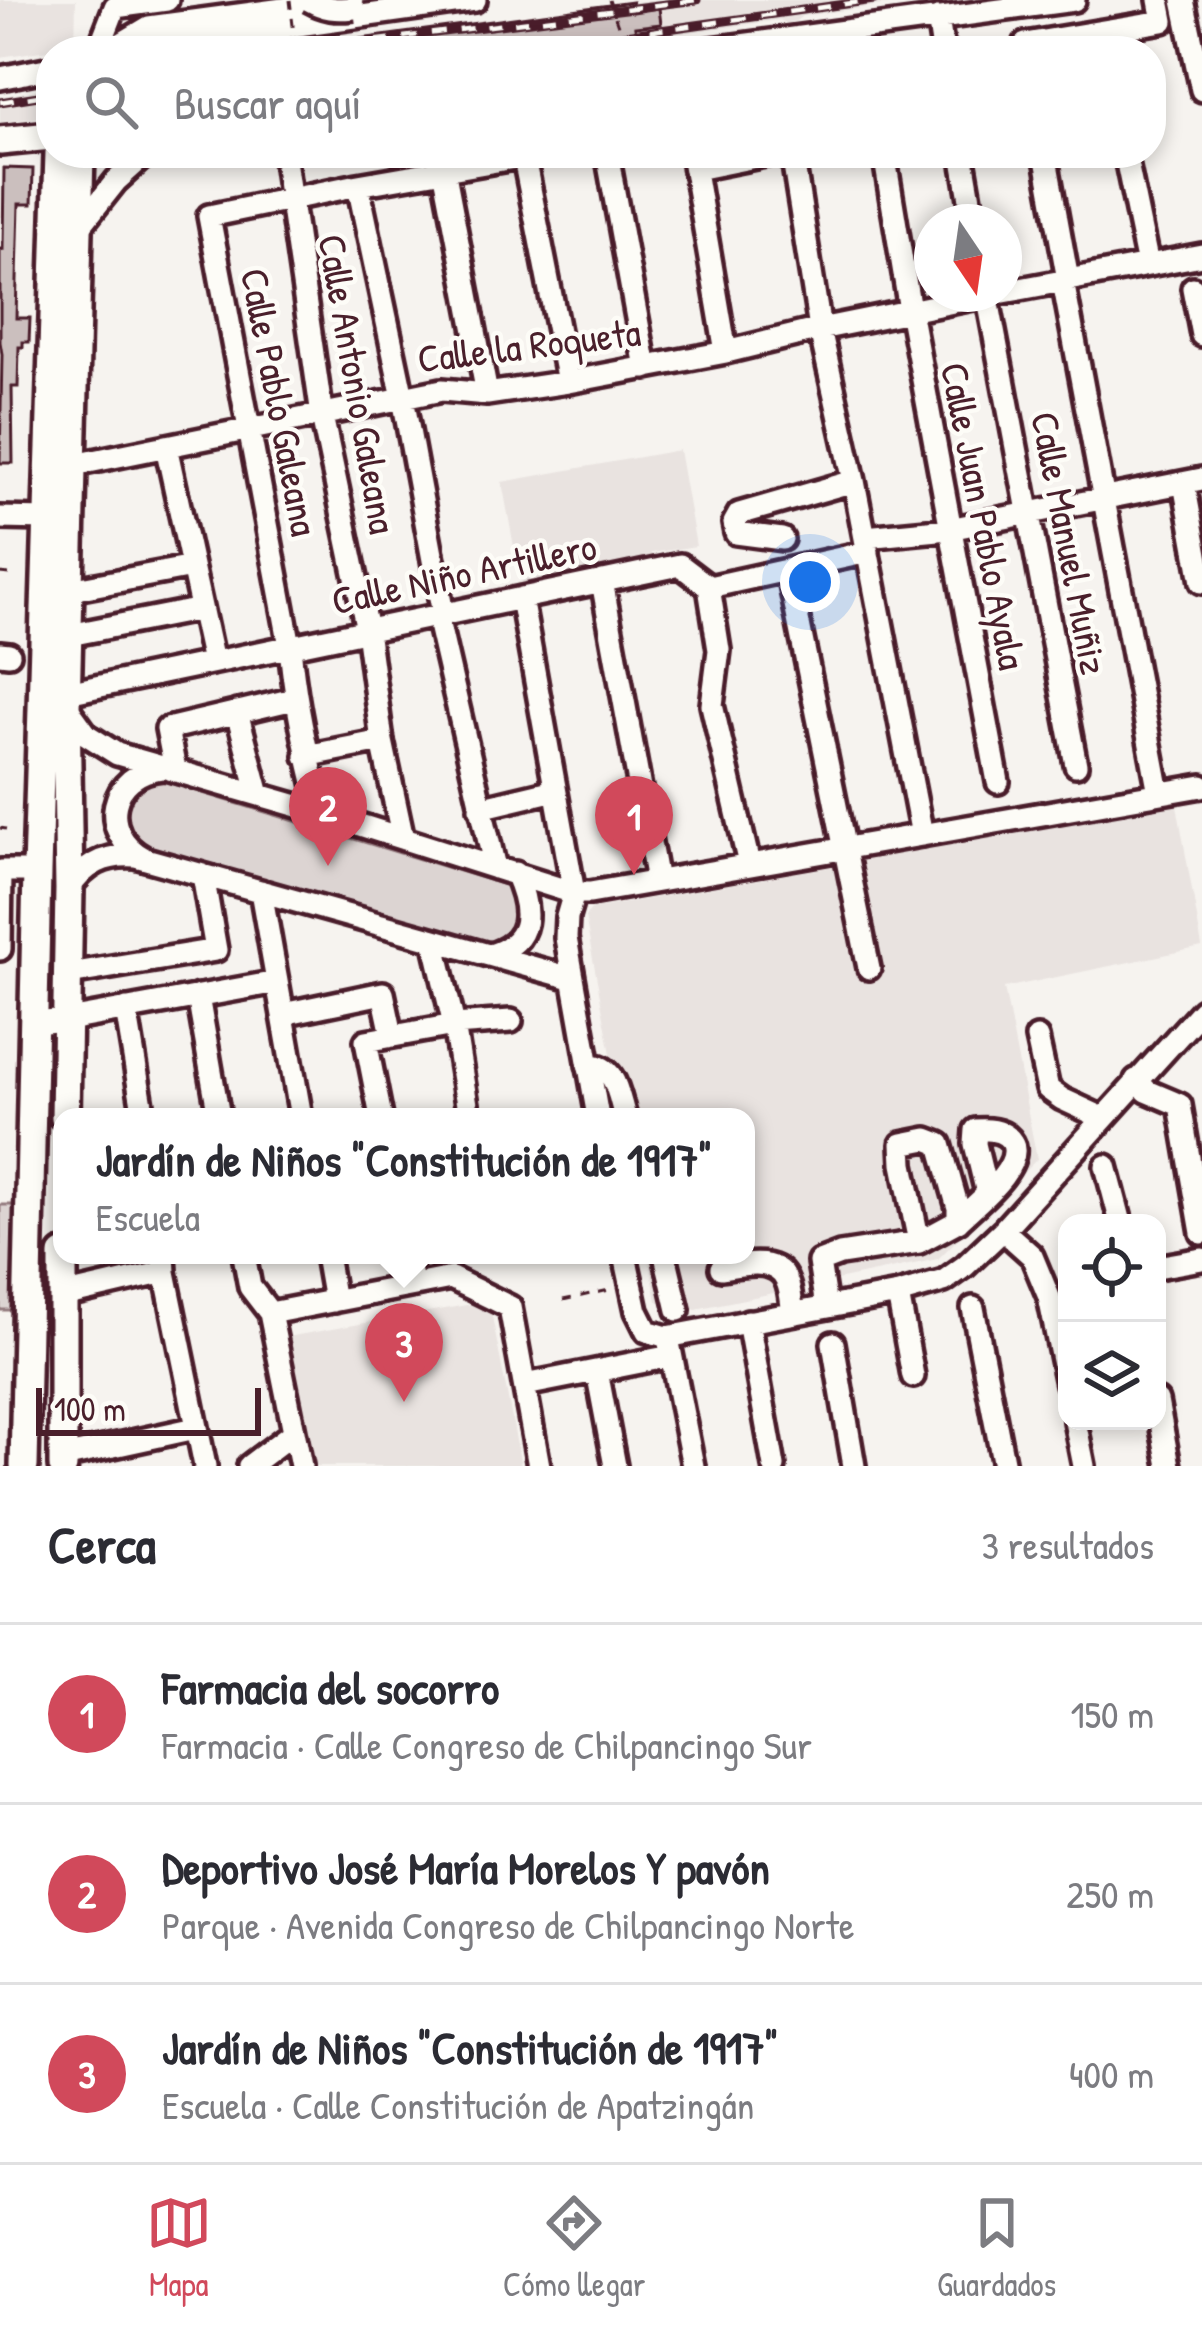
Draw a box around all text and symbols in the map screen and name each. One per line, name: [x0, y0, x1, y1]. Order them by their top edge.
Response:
search box: [36, 36, 1166, 168]
icon: search: [78, 69, 144, 135]
text: Buscar aquí: [174, 72, 361, 133]
north arrow: [914, 204, 1022, 312]
street label: Calle Antonio Galeana: [306, 230, 411, 538]
street label: Calle Pablo Galeana: [229, 264, 332, 540]
street label: Calle la Roqueta: [415, 305, 643, 384]
street label: Calle Juan Pablo Ayala: [929, 358, 1040, 674]
street label: Calle Manuel Muñiz: [1019, 407, 1122, 679]
street label: Calle Niño Artillero: [327, 519, 601, 626]
your location: [780, 552, 840, 612]
pin: 2: [289, 767, 367, 866]
pin: 1: [595, 776, 673, 875]
popup: [53, 1108, 755, 1264]
text: Jardín de Niños "Constitución de 1917": [96, 1129, 712, 1190]
text: Escuela: [96, 1190, 200, 1243]
map controls: [1058, 1214, 1166, 1430]
button: locate: [1058, 1214, 1166, 1322]
pin: 3: [365, 1303, 443, 1402]
button: layers: [1058, 1322, 1166, 1430]
scale bar: [36, 1382, 261, 1435]
text: 100 m: [54, 1387, 126, 1431]
text: Cerca: [48, 1510, 156, 1579]
text: 3 resultados: [981, 1518, 1154, 1571]
text: Farmacia del socorro: [162, 1657, 499, 1718]
text: 1: [80, 1687, 94, 1740]
text: 150 m: [1070, 1687, 1154, 1740]
text: Farmacia · Calle Congreso de Chilpancingo Sur: [162, 1718, 812, 1771]
text: Deportivo José María Morelos Y pavón: [162, 1837, 770, 1898]
text: 2: [78, 1867, 96, 1920]
text: 250 m: [1066, 1867, 1154, 1920]
text: Parque · Avenida Congreso de Chilpancingo Norte: [162, 1898, 854, 1951]
text: Jardín de Niños "Constitución de 1917": [162, 2017, 778, 2078]
text: 3: [78, 2047, 96, 2100]
text: 400 m: [1069, 2047, 1154, 2100]
text: Escuela · Calle Constitución de Apatzingán: [162, 2078, 754, 2131]
tab: Mapa: [146, 2190, 212, 2306]
tab: Cómo llegar: [503, 2190, 646, 2306]
tab: Guardados: [937, 2190, 1056, 2306]

